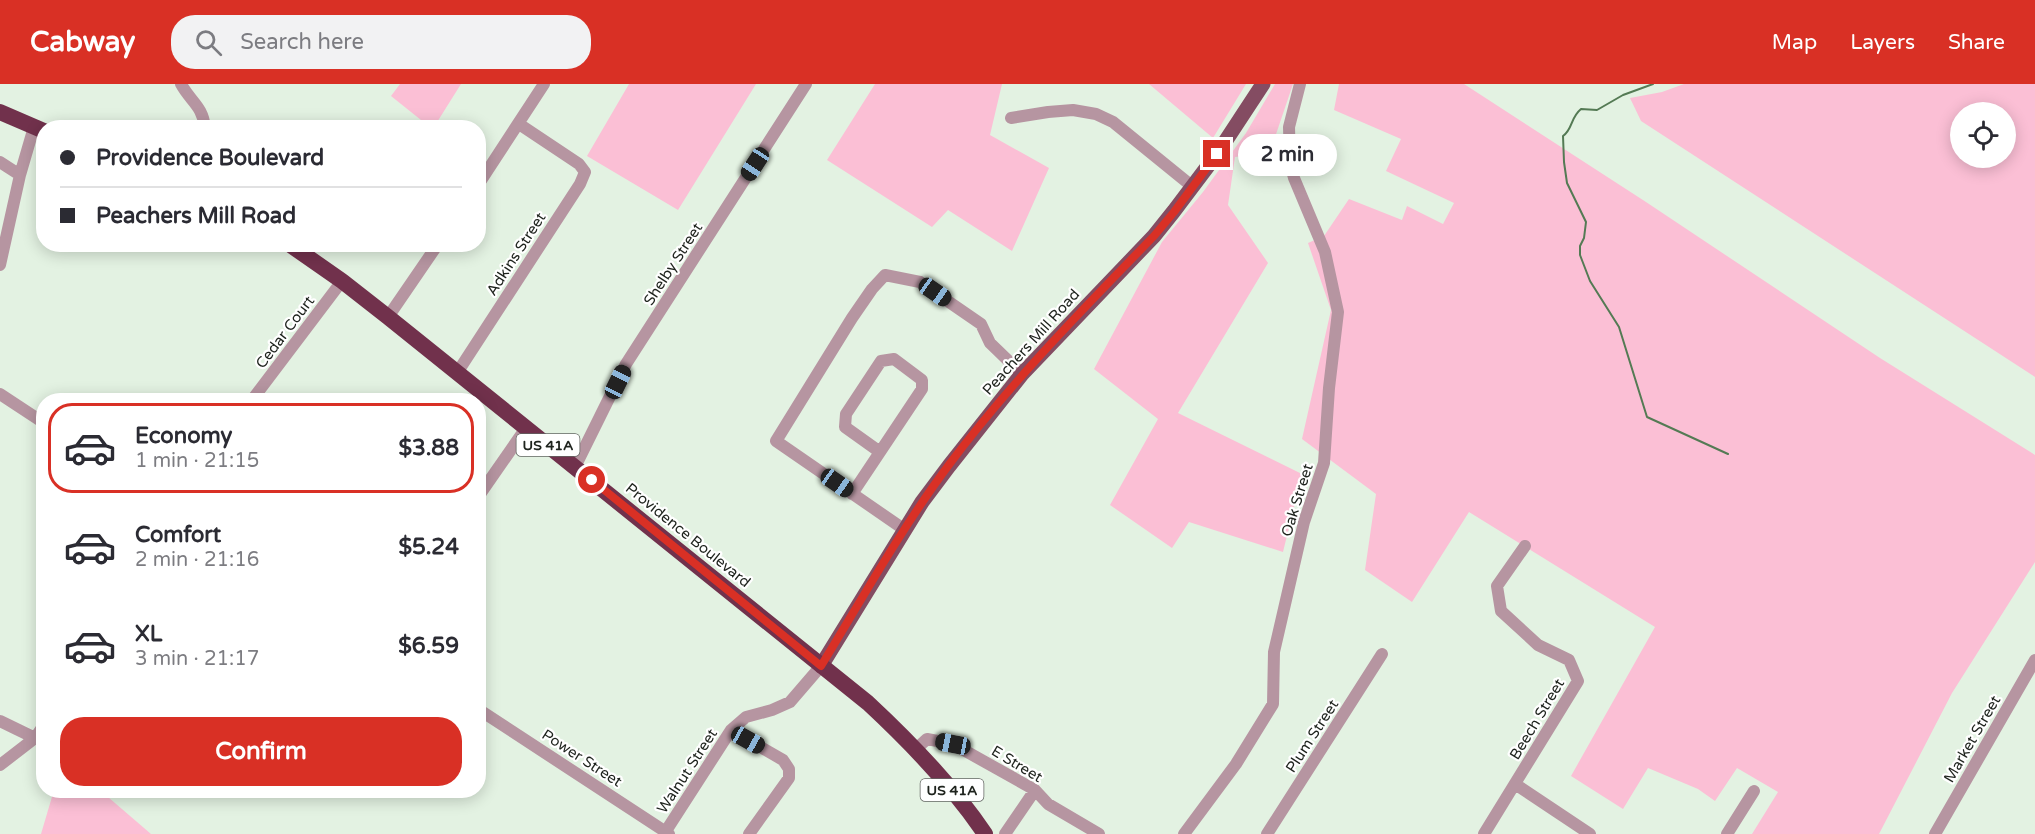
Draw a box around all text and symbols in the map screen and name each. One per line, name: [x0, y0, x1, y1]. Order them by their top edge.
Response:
search box: [171, 15, 591, 69]
text: Cabway: [30, 25, 135, 59]
icon: search: [192, 26, 225, 59]
text: Search here: [240, 29, 364, 55]
text: Map: [1772, 30, 1817, 55]
text: Layers: [1850, 30, 1915, 55]
text: Share: [1948, 30, 2005, 55]
map controls: [1950, 102, 2016, 168]
button: locate: [1950, 102, 2016, 168]
callout: 2 min: [1238, 133, 1337, 175]
route end: [1203, 140, 1230, 167]
text: 2 min: [1261, 143, 1314, 167]
car: [738, 144, 772, 184]
text: Providence Boulevard: [96, 145, 324, 171]
text: Peachers Mill Road: [96, 203, 296, 229]
street label: Adkins Street: [482, 209, 550, 299]
street label: Shelby Street: [640, 219, 706, 309]
car: [915, 274, 955, 310]
street label: Peachers Mill Road: [979, 285, 1083, 399]
street label: Cedar Court: [252, 292, 318, 372]
car: [602, 362, 634, 402]
icon: car: [63, 421, 117, 475]
text: Economy: [135, 423, 232, 449]
road number: US 41A: [516, 434, 580, 456]
text: $3.88: [398, 435, 459, 461]
text: 1 min · 21:15: [135, 449, 259, 473]
street label: Oak Street: [1277, 461, 1317, 539]
car: [817, 465, 857, 501]
route start: [578, 466, 605, 493]
street label: Providence Boulevard: [622, 479, 754, 591]
icon: car: [63, 520, 117, 574]
text: Comfort: [135, 522, 221, 548]
text: $5.24: [398, 534, 459, 560]
text: 2 min · 21:16: [135, 548, 259, 572]
icon: car: [63, 619, 117, 673]
text: XL: [135, 621, 162, 647]
text: $6.59: [398, 633, 459, 659]
text: 3 min · 21:17: [135, 647, 259, 671]
street label: Beech Street: [1506, 675, 1568, 763]
street label: Market Street: [1940, 692, 2004, 786]
street label: Plum Street: [1282, 696, 1342, 776]
button: Confirm: [60, 717, 462, 786]
car: [728, 723, 768, 757]
street label: Power Street: [539, 725, 626, 791]
street label: Walnut Street: [653, 725, 721, 817]
car: [934, 732, 972, 756]
street label: E Street: [988, 742, 1046, 786]
road number: US 41A: [920, 779, 984, 801]

